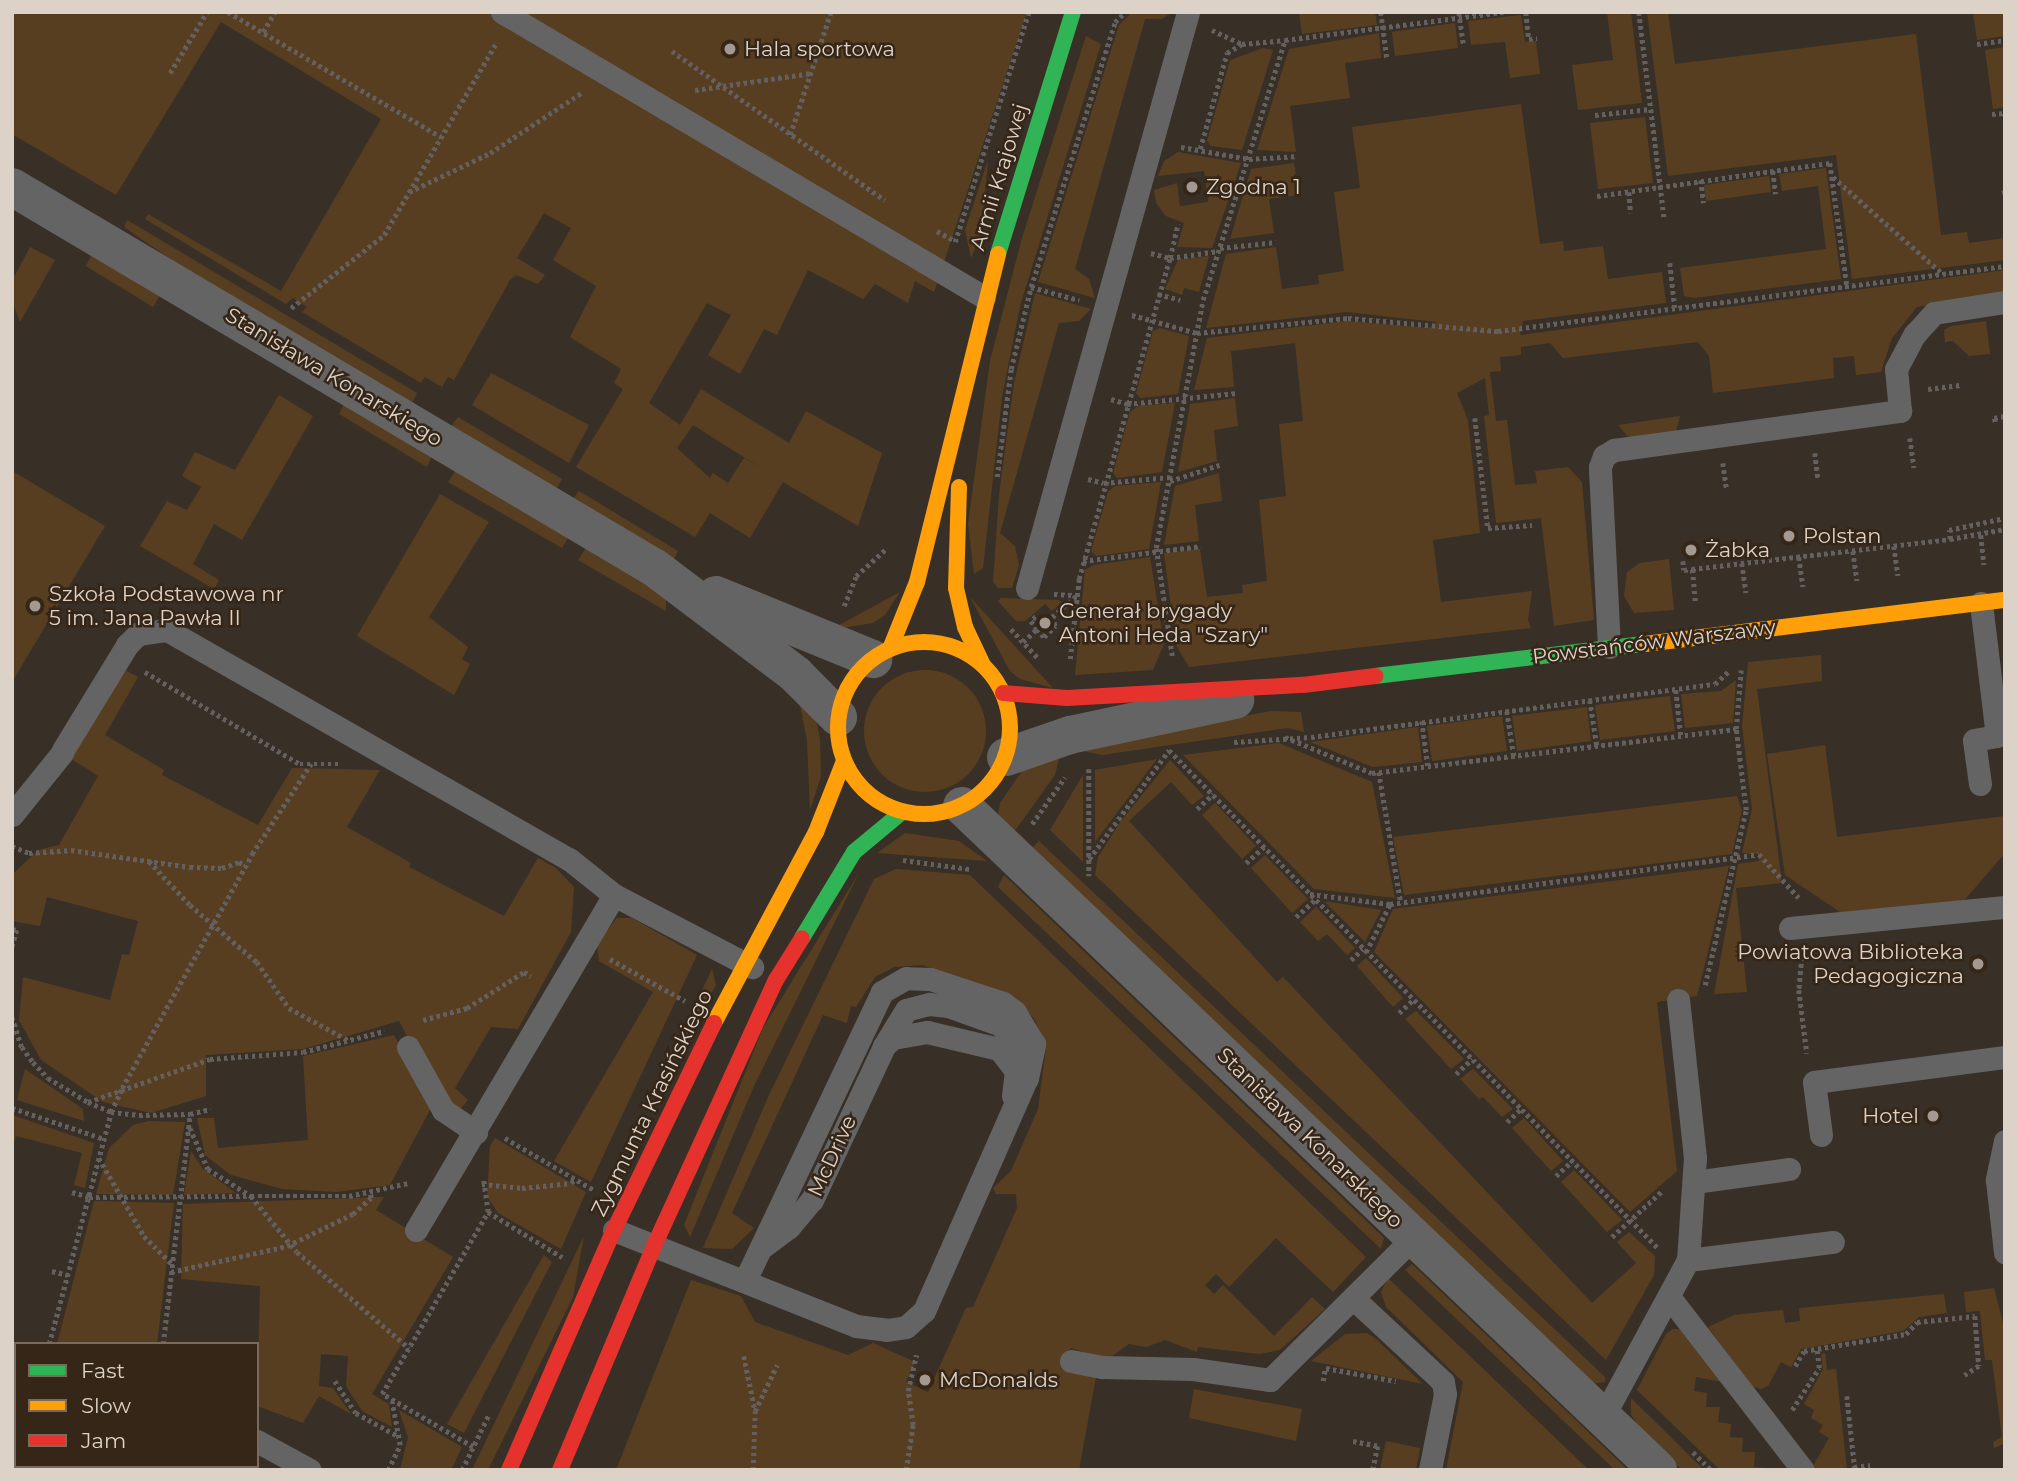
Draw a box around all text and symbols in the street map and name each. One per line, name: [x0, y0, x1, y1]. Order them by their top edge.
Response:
place label: Hala sportowa: [744, 36, 895, 62]
marker: Hala sportowa: [722, 41, 738, 57]
street label: Armii Krajowej: [965, 101, 1033, 253]
place label: Zgodna 1: [1206, 174, 1301, 200]
marker: Zgodna 1: [1184, 179, 1200, 195]
street label: Stanisława Konarskiego: [221, 302, 447, 452]
place label: Polstan: [1803, 523, 1882, 549]
marker: Polstan: [1781, 528, 1797, 544]
place label: Żabka: [1705, 537, 1770, 563]
marker: Żabka: [1683, 542, 1699, 558]
place label: Szkoła Podstawowa nr 5 im. Jana Pawła II: [49, 581, 284, 631]
marker: Szkoła Podstawowa nr 5 im. Jana Pawła II: [27, 598, 43, 614]
place label: Generał brygady Antoni Heda "Szary": [1059, 598, 1268, 648]
marker: Generał brygady Antoni Heda "Szary": [1037, 615, 1053, 631]
street label: Powstańców Warszawy: [1531, 615, 1777, 669]
place label: Powiatowa Biblioteka Pedagogiczna: [1737, 939, 1964, 989]
marker: Powiatowa Biblioteka Pedagogiczna: [1970, 956, 1986, 972]
street label: Zygmunta Krasińskiego: [586, 985, 718, 1221]
street label: Stanisława Konarskiego: [1212, 1043, 1408, 1233]
place label: Hotel: [1862, 1103, 1919, 1129]
marker: Hotel: [1925, 1108, 1941, 1124]
street label: McDrive: [802, 1111, 862, 1201]
legend: [14, 1342, 259, 1468]
text: Fast: [81, 1358, 125, 1383]
place label: McDonalds: [939, 1367, 1058, 1393]
marker: McDonalds: [917, 1372, 933, 1388]
text: Slow: [81, 1393, 131, 1418]
text: Jam: [81, 1428, 126, 1453]

